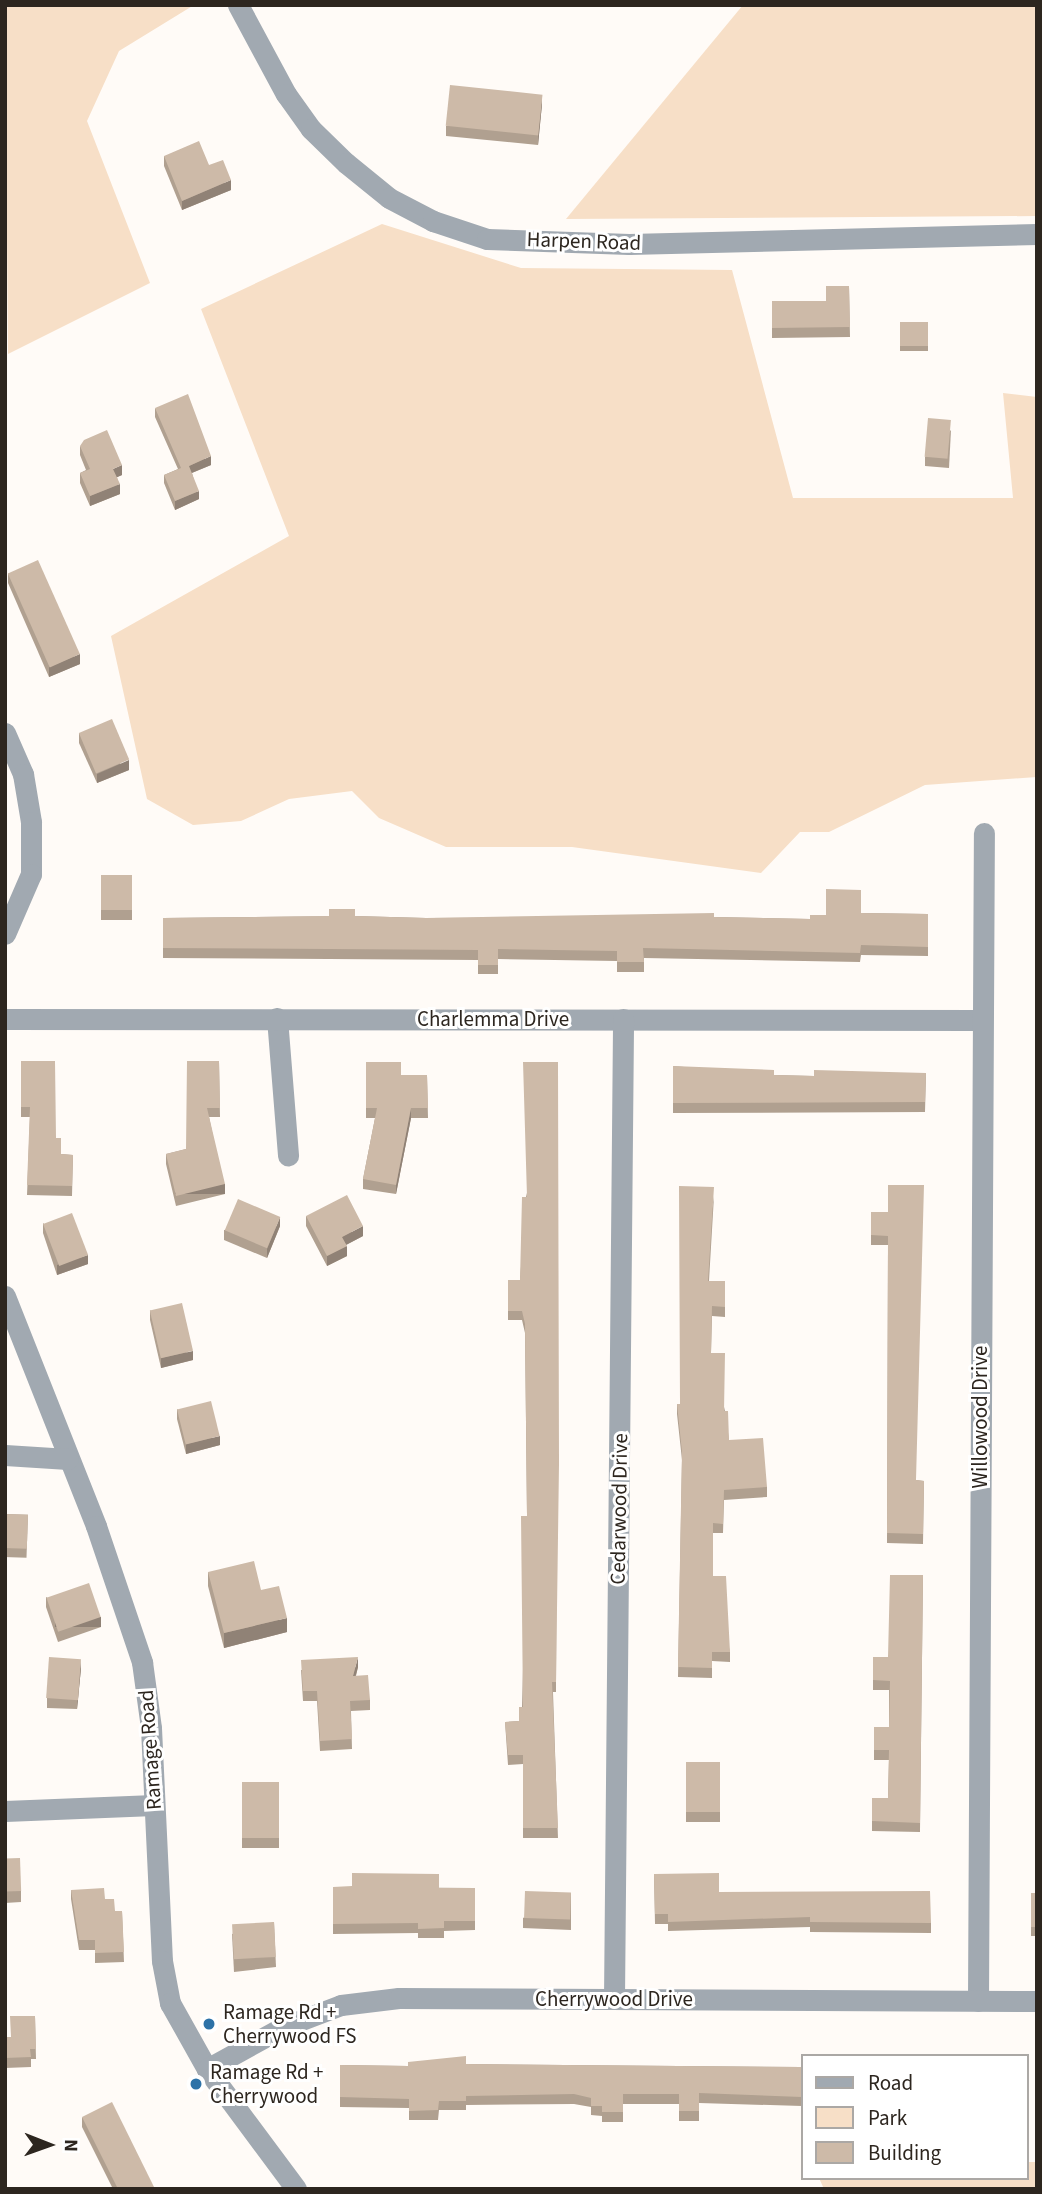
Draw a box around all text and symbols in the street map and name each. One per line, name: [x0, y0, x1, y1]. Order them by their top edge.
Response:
street label: Harpen Road: [526, 226, 642, 256]
street label: Charlemma Drive: [417, 1006, 569, 1032]
street label: Willowood Drive: [967, 1346, 993, 1488]
street label: Cedarwood Drive: [605, 1433, 633, 1585]
street label: Ramage Road: [133, 1689, 167, 1811]
street label: Cherrywood Drive: [535, 1986, 693, 2012]
place label: Ramage Rd + Cherrywood FS: [223, 1999, 357, 2049]
marker: Ramage Rd + Cherrywood FS: [201, 2016, 217, 2032]
legend: [800, 2054, 1028, 2180]
place label: Ramage Rd + Cherrywood: [210, 2059, 323, 2109]
text: Road: [868, 2068, 913, 2098]
marker: Ramage Rd + Cherrywood: [188, 2076, 204, 2092]
text: Park: [868, 2103, 907, 2133]
north arrow: [14, 2110, 84, 2180]
text: Building: [868, 2138, 941, 2168]
text: N: [57, 2139, 84, 2152]

